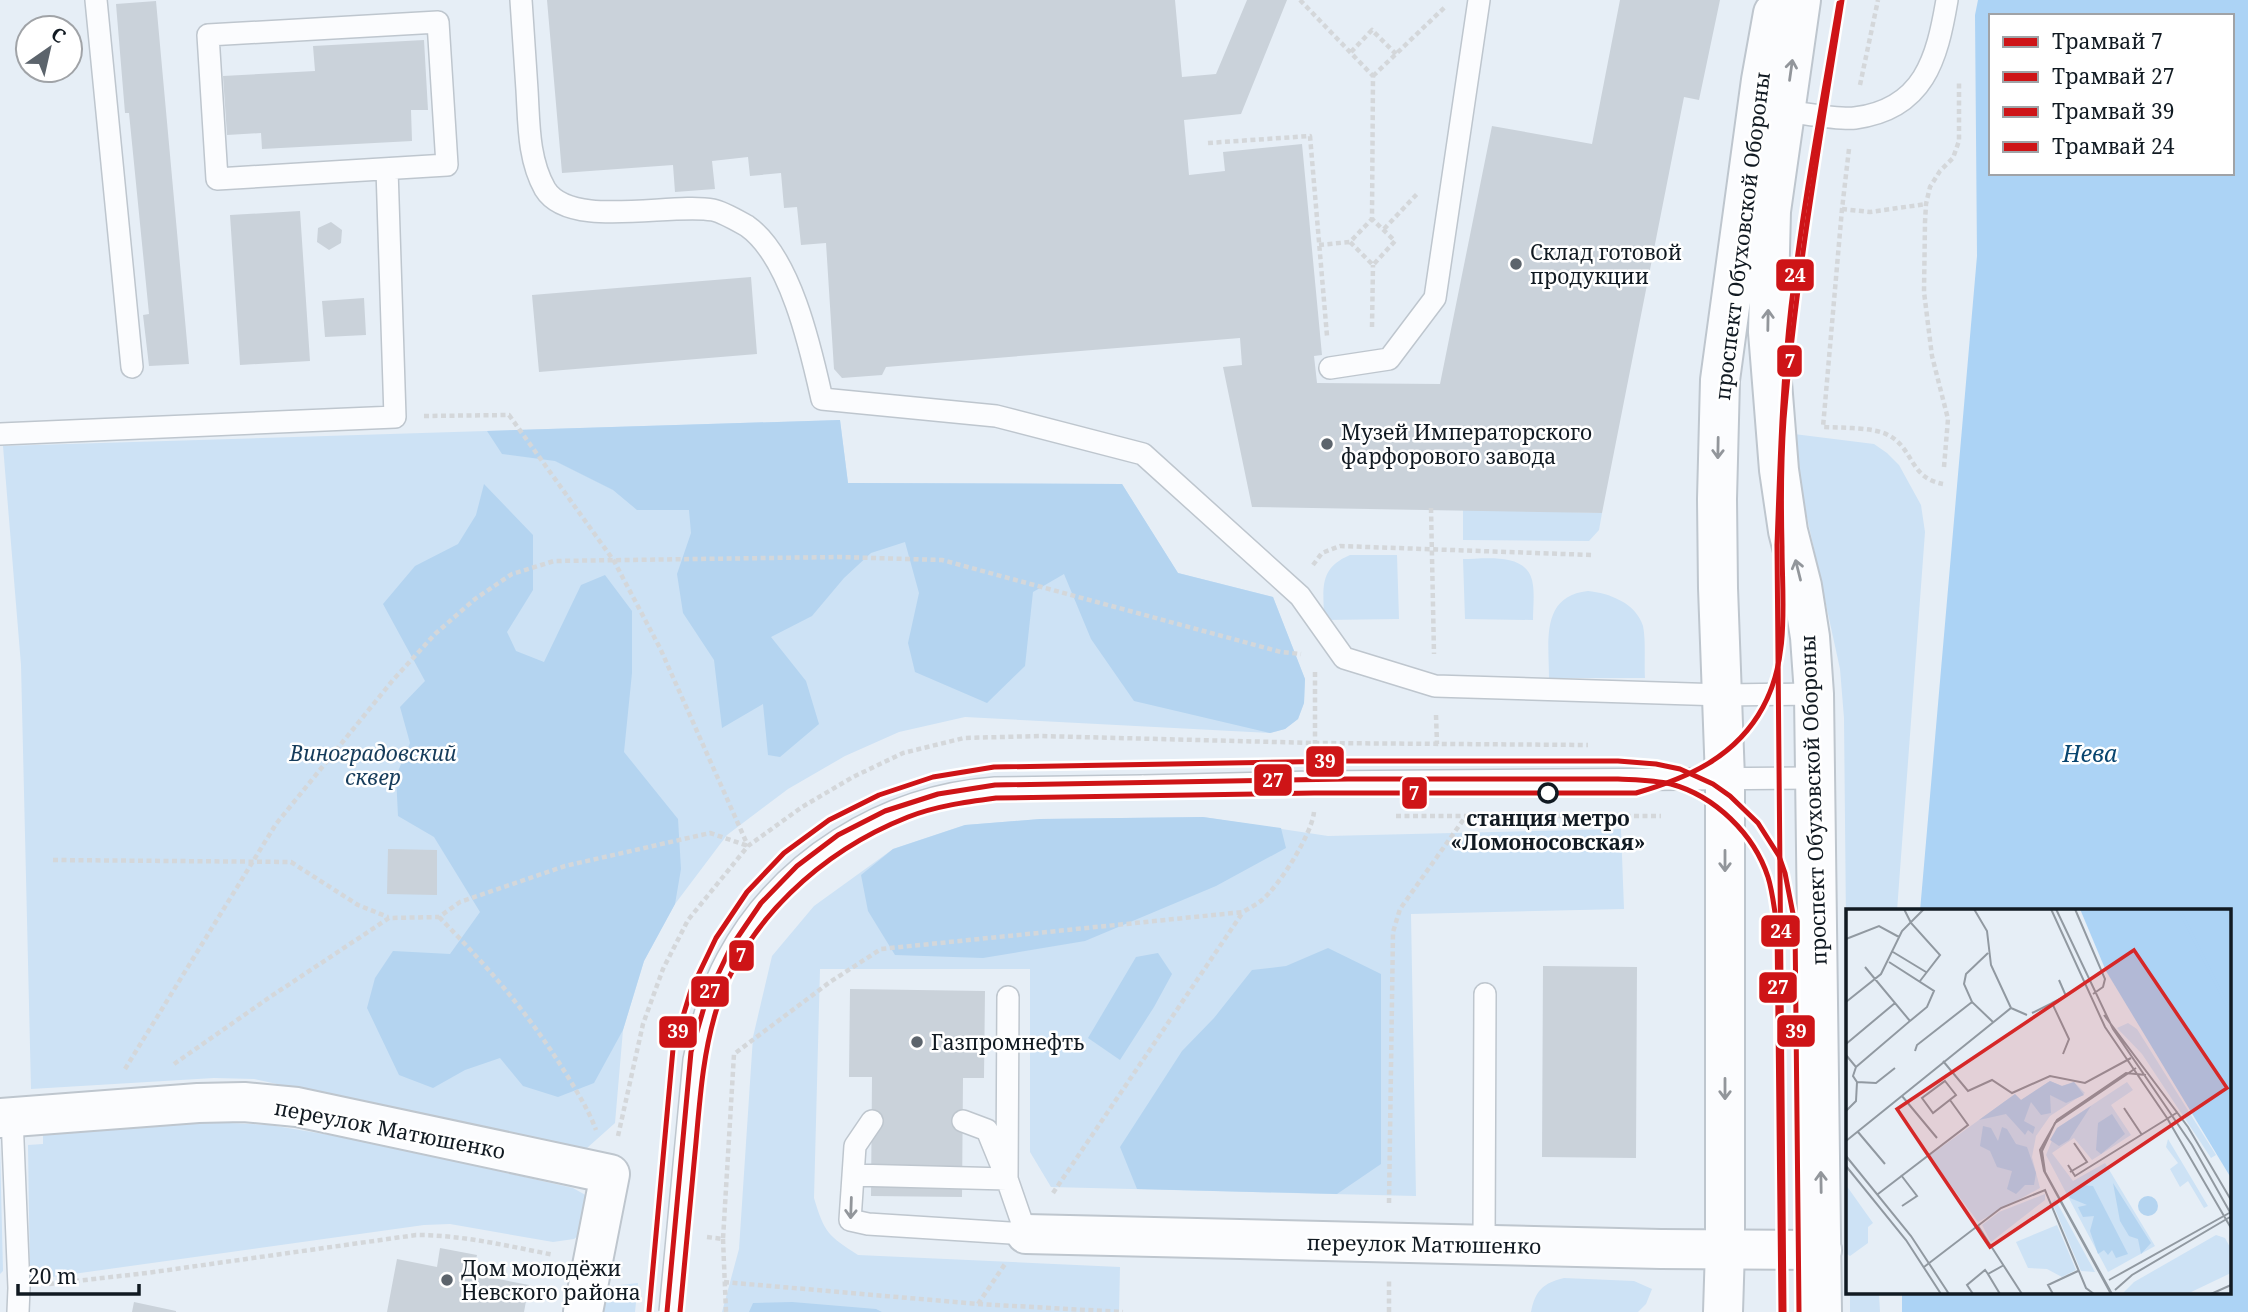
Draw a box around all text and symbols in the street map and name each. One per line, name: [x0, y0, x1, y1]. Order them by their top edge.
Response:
north arrow: [14, 14, 84, 84]
legend: [1989, 14, 2234, 175]
text: С: [46, 21, 71, 49]
text: Трамвай 7: [2052, 27, 2163, 55]
one-way arrow: [1784, 59, 1797, 81]
text: Трамвай 27: [2052, 62, 2174, 90]
street label: проспект Обуховской Обороны: [1708, 70, 1776, 402]
text: Трамвай 39: [2052, 97, 2174, 125]
text: Трамвай 24: [2052, 132, 2175, 160]
place label: Склад готовой продукции: [1530, 238, 1682, 290]
marker: Склад готовой продукции: [1508, 256, 1524, 272]
line badge: 24: [1775, 258, 1815, 292]
text: 24: [1784, 262, 1806, 288]
one-way arrow: [1761, 309, 1775, 332]
line badge: 7: [1776, 344, 1803, 378]
text: 7: [1785, 348, 1795, 374]
place label: Музей Императорского фарфорового завода: [1341, 418, 1592, 470]
marker: Музей Императорского фарфорового завода: [1319, 436, 1335, 452]
one-way arrow: [1712, 436, 1725, 459]
one-way arrow: [1791, 559, 1804, 582]
street label: проспект Обуховской Обороны: [1793, 634, 1833, 966]
water label: Нева: [2062, 737, 2117, 769]
park label: Виноградовский сквер: [289, 739, 457, 791]
line badge: 39: [1305, 745, 1345, 778]
text: 39: [1314, 748, 1336, 774]
line badge: 27: [1253, 763, 1293, 797]
text: 27: [1262, 767, 1284, 793]
line badge: 7: [1401, 776, 1428, 810]
text: 7: [1409, 780, 1419, 806]
marker: станция метро «Ломоносовская»: [1538, 783, 1558, 803]
place label: станция метро «Ломоносовская»: [1451, 804, 1645, 856]
one-way arrow: [1718, 850, 1732, 873]
inset map: [1846, 909, 2230, 1294]
line badge: 24: [1760, 914, 1801, 948]
text: 24: [1770, 918, 1792, 944]
line badge: 7: [728, 939, 755, 972]
text: 7: [736, 942, 746, 968]
line badge: 27: [1758, 971, 1798, 1004]
text: 27: [1767, 974, 1789, 1000]
line badge: 27: [690, 975, 730, 1008]
text: 27: [699, 978, 721, 1004]
line badge: 39: [1776, 1014, 1816, 1048]
line badge: 39: [658, 1015, 698, 1049]
text: 39: [667, 1018, 689, 1044]
text: 39: [1785, 1018, 1807, 1044]
place label: Газпромнефть: [931, 1028, 1084, 1056]
marker: Газпромнефть: [909, 1034, 925, 1050]
one-way arrow: [1718, 1077, 1732, 1100]
street label: переулок Матюшенко: [272, 1093, 508, 1165]
one-way arrow: [1814, 1171, 1828, 1194]
one-way arrow: [844, 1196, 858, 1219]
street label: переулок Матюшенко: [1306, 1228, 1542, 1260]
scale bar: [18, 1252, 138, 1296]
place label: Дом молодёжи Невского района: [461, 1254, 641, 1306]
text: 20 m: [28, 1262, 77, 1290]
marker: Дом молодёжи Невского района: [439, 1272, 455, 1288]

